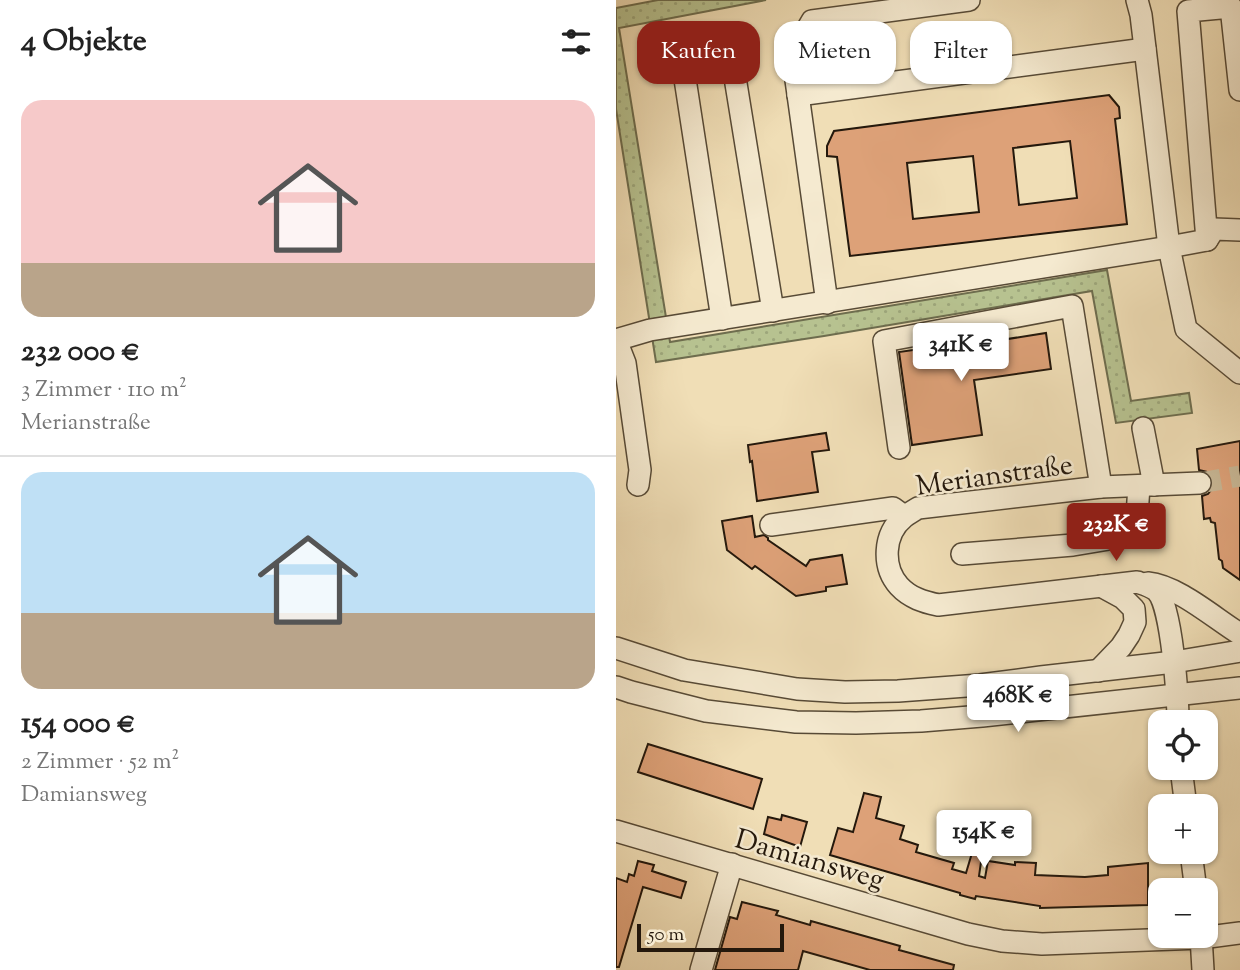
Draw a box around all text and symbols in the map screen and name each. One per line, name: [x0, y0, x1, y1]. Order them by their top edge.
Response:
text: 4 Objekte: [21, 21, 147, 64]
chip: Kaufen: [637, 21, 760, 84]
chip: Mieten: [774, 21, 896, 84]
chip: Filter: [910, 21, 1012, 84]
icon: filters: [557, 23, 595, 61]
icon: home: [245, 145, 371, 271]
pin: 341K €: [904, 324, 1018, 383]
text: 341K €: [929, 329, 993, 362]
text: 232 000 €: [21, 331, 140, 374]
text: 3 Zimmer · 110 m²: [21, 374, 187, 407]
text: Merianstraße: [21, 407, 151, 440]
street label: Merianstraße: [913, 446, 1075, 508]
pin: 232K €: [1059, 504, 1173, 563]
text: 232K €: [1083, 509, 1149, 542]
icon: home: [245, 517, 371, 643]
pin: 468K €: [961, 674, 1075, 734]
text: 468K €: [983, 680, 1053, 713]
text: 154 000 €: [21, 703, 135, 746]
map controls: [1148, 710, 1218, 948]
button: locate: [1148, 710, 1218, 780]
text: 2 Zimmer · 52 m²: [21, 746, 179, 779]
text: Damiansweg: [21, 779, 147, 812]
button: +: [1148, 794, 1218, 864]
pin: 154K €: [927, 810, 1041, 870]
text: 154K €: [953, 816, 1015, 849]
street label: Damiansweg: [730, 821, 888, 901]
button: −: [1148, 878, 1218, 948]
scale bar: [637, 921, 784, 953]
text: 50 m: [648, 922, 684, 949]

